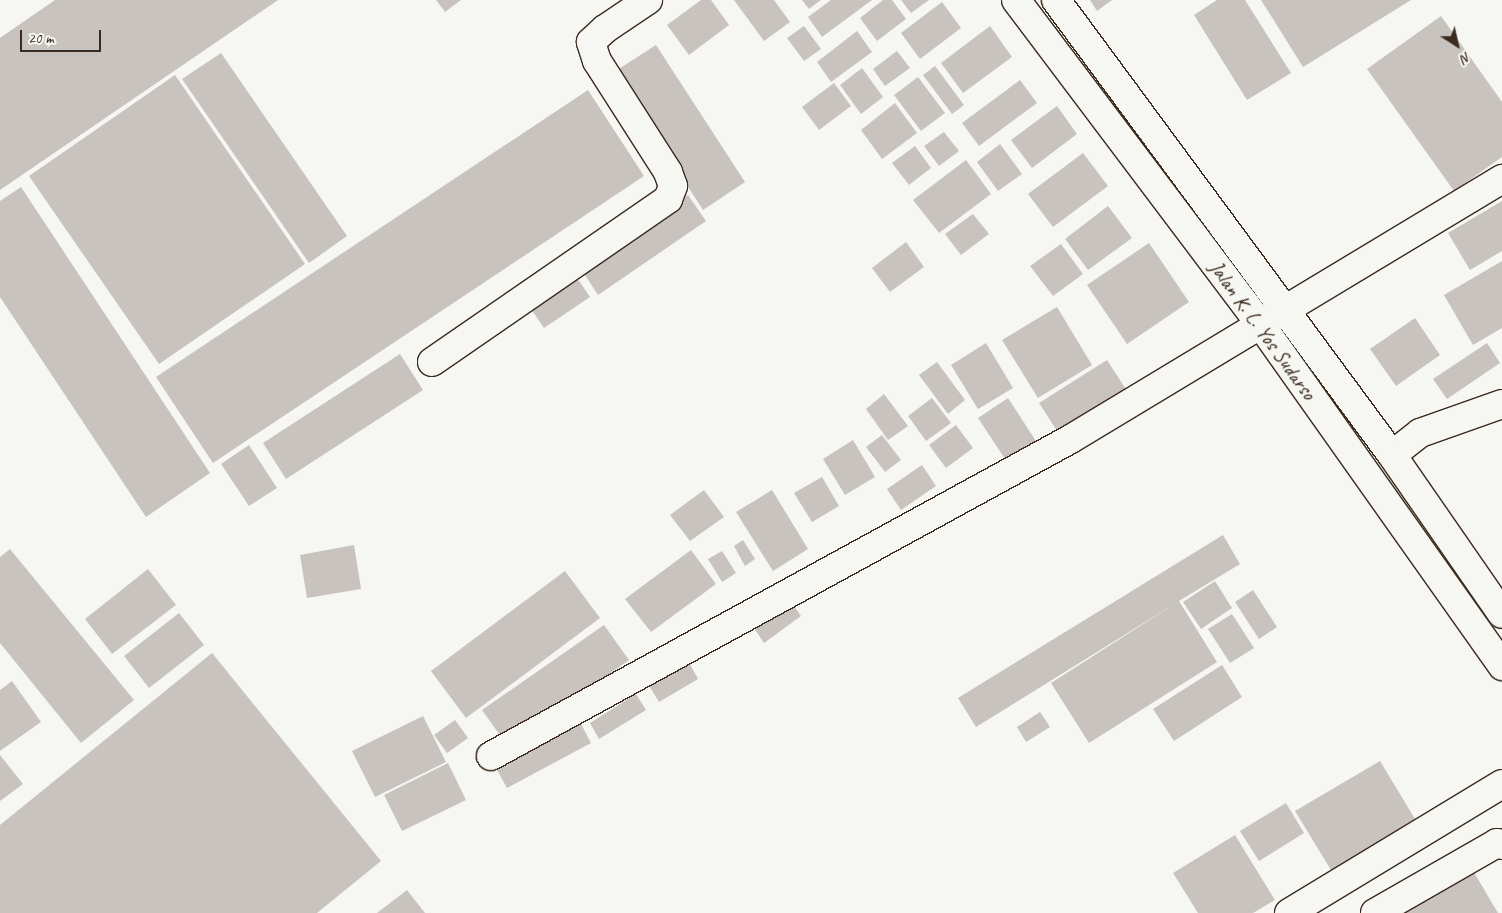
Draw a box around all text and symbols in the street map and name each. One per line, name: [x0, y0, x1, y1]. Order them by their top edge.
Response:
scale bar: [22, 20, 104, 52]
north arrow: [1432, 20, 1482, 70]
text: 20 m: [28, 29, 54, 48]
text: N: [1457, 48, 1474, 67]
street label: Jalan K. L. Yos Sudarso: [1204, 256, 1322, 404]

